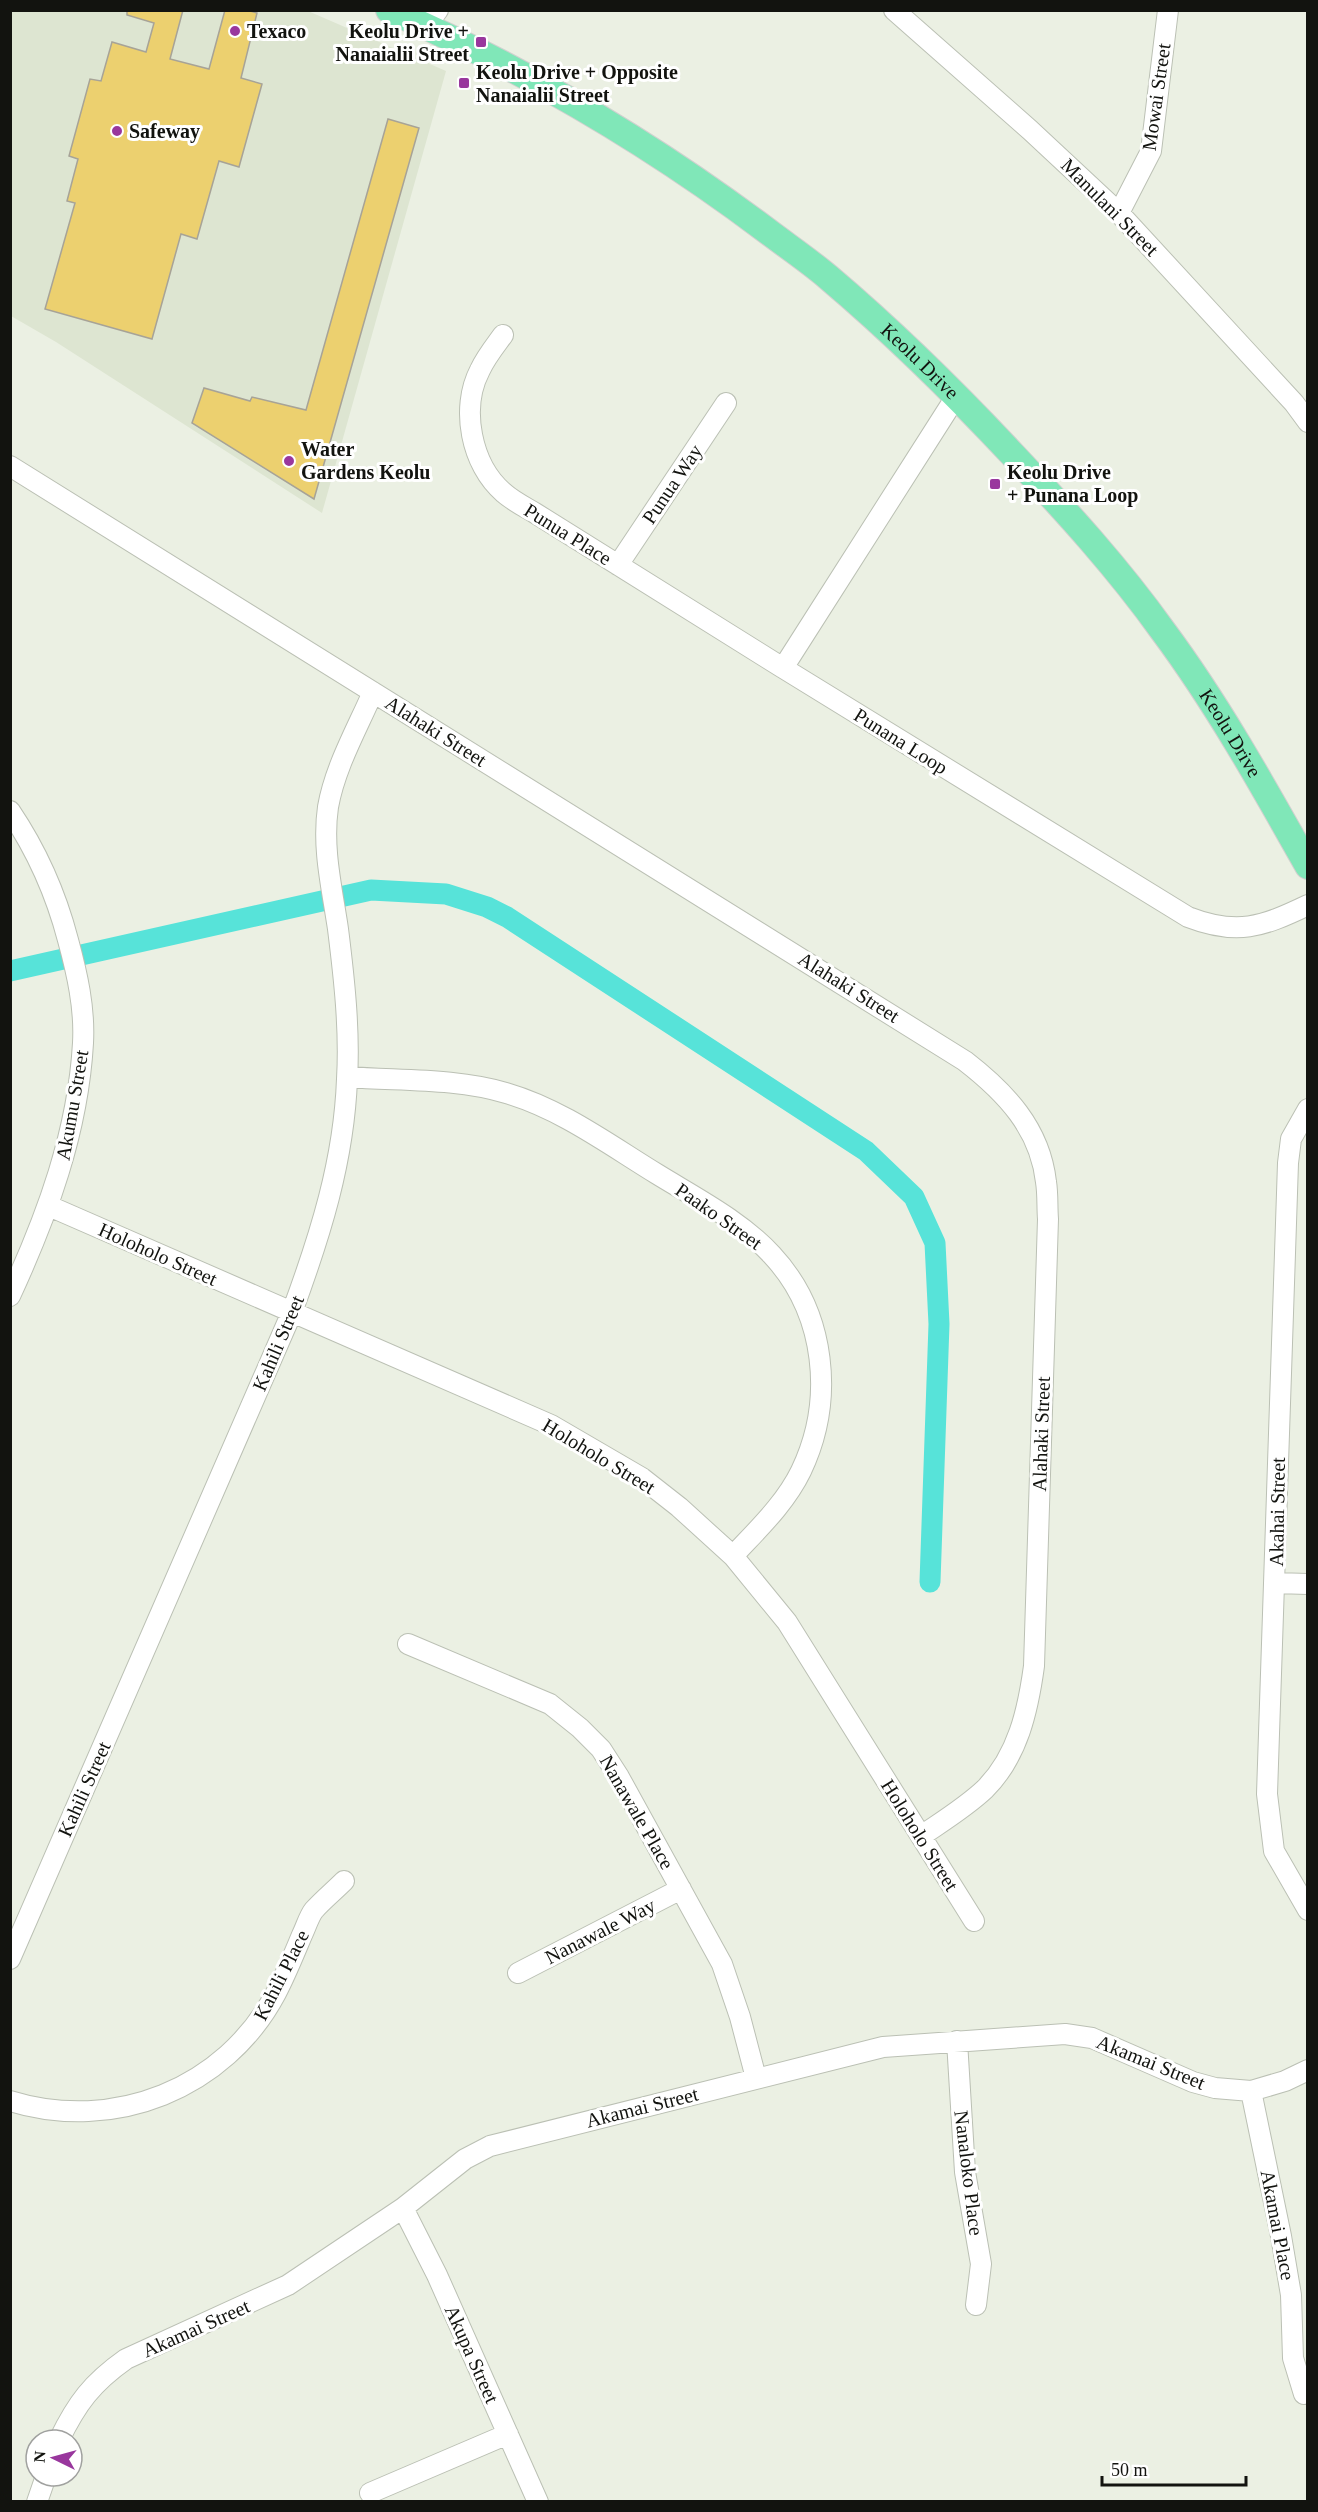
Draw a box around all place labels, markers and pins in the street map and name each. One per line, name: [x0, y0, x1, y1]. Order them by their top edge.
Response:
place label: Texaco: [247, 20, 306, 42]
place label: Keolu Drive + Nanaialii Street: [335, 20, 469, 65]
marker: Texaco: [228, 24, 242, 38]
marker: Keolu Drive + Nanaialii Street: [474, 35, 488, 49]
place label: Keolu Drive + Opposite Nanaialii Street: [476, 61, 678, 106]
marker: Keolu Drive + Opposite Nanaialii Street: [457, 76, 471, 90]
place label: Safeway: [129, 120, 200, 143]
marker: Safeway: [110, 124, 124, 138]
place label: Water Gardens Keolu: [301, 438, 430, 483]
marker: Water Gardens Keolu: [282, 454, 296, 468]
place label: Keolu Drive + Punana Loop: [1007, 461, 1138, 507]
marker: Keolu Drive + Punana Loop: [988, 477, 1002, 491]

